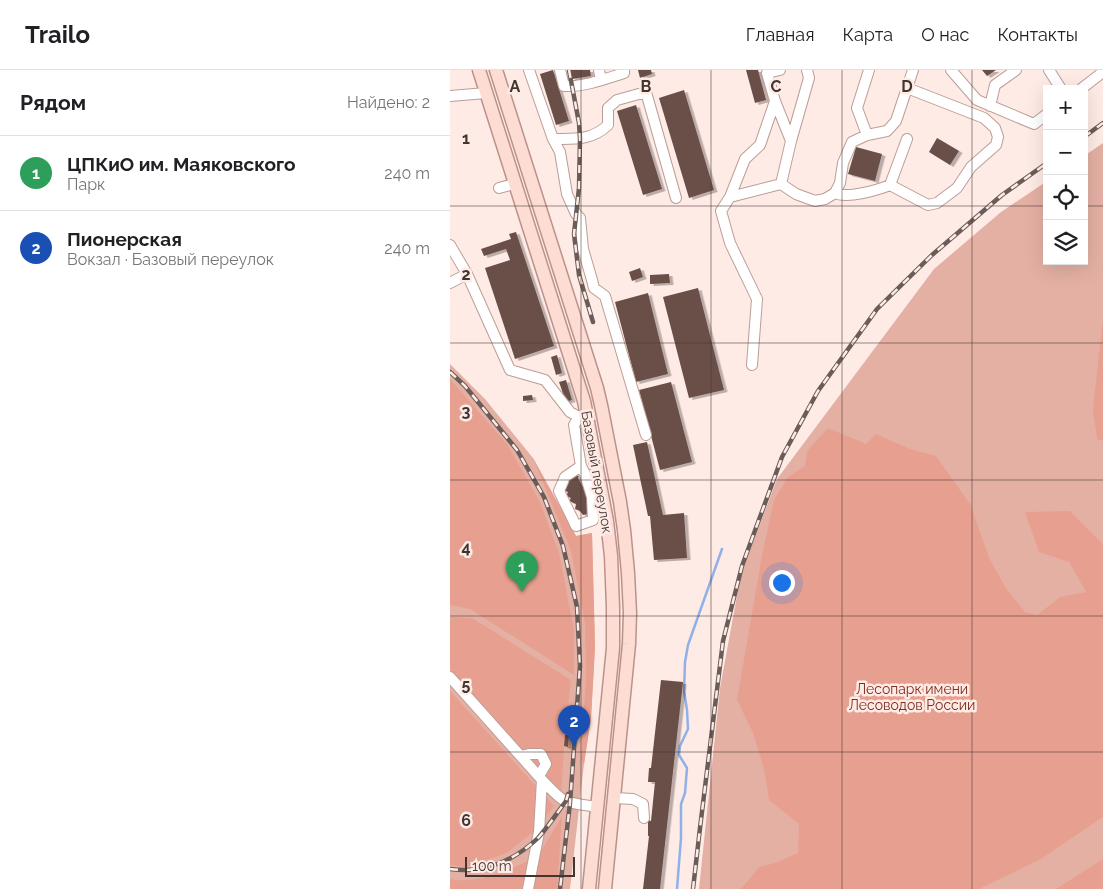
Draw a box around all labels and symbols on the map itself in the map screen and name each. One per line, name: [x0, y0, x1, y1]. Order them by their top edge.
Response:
text: A: [510, 77, 521, 96]
text: B: [641, 77, 652, 96]
text: C: [771, 77, 782, 96]
text: D: [901, 77, 913, 96]
text: 1: [462, 129, 470, 148]
text: 2: [461, 265, 471, 284]
text: 3: [462, 402, 471, 421]
street label: Базовый переулок: [578, 409, 616, 535]
text: 4: [461, 538, 471, 557]
pin: 1: [506, 551, 538, 592]
your location: [769, 570, 795, 596]
text: 5: [462, 675, 471, 694]
park label: Лесопарк имени Лесоводов России: [849, 681, 975, 713]
pin: 2: [558, 705, 590, 746]
text: 6: [461, 811, 471, 830]
scale bar: [465, 854, 575, 877]

